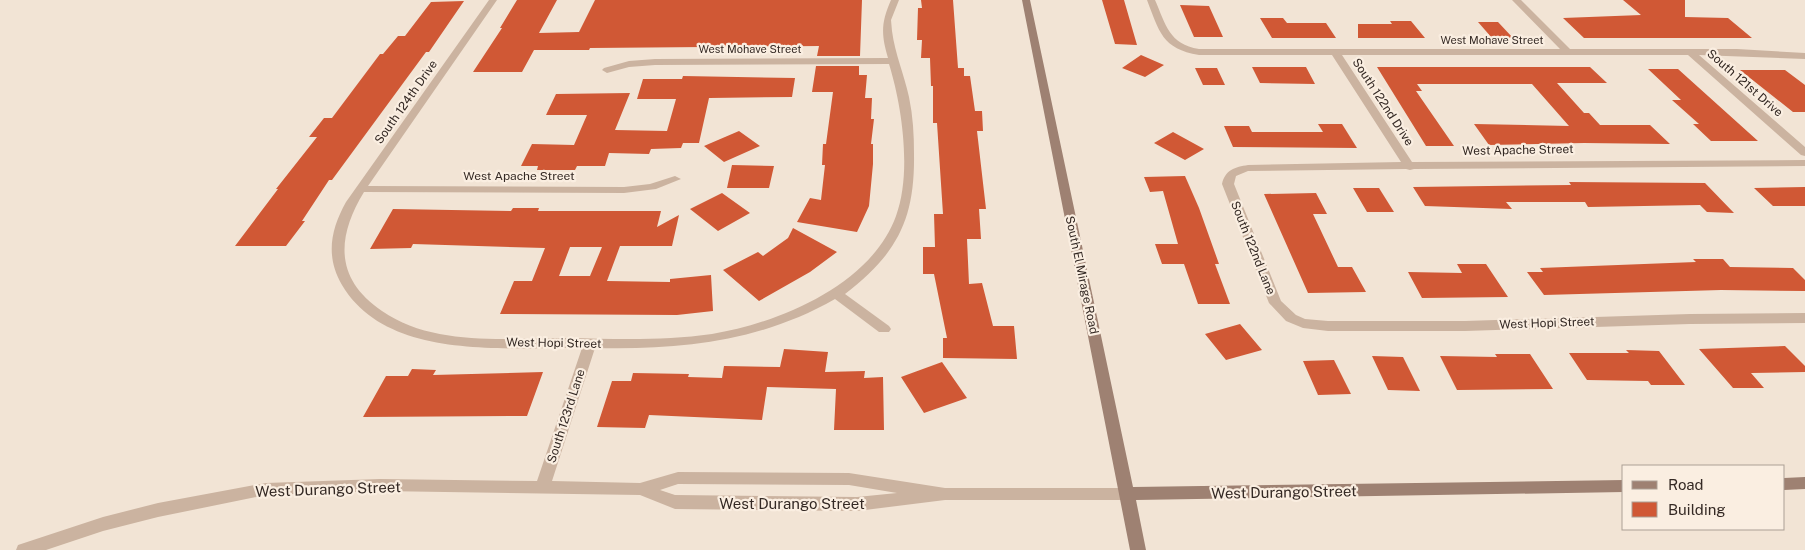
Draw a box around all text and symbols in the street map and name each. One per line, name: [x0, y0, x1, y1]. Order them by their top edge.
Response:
street label: West Mohave Street: [1440, 34, 1544, 46]
street label: West Mohave Street: [698, 43, 802, 55]
street label: South 121st Drive: [1704, 46, 1786, 120]
street label: South 122nd Drive: [1350, 56, 1417, 148]
street label: South 124th Drive: [372, 57, 440, 147]
street label: West Apache Street: [1462, 142, 1574, 158]
street label: West Apache Street: [463, 169, 575, 183]
street label: South 122nd Lane: [1228, 199, 1278, 297]
street label: South El Mirage Road: [1063, 215, 1101, 335]
street label: West Hopi Street: [1499, 314, 1595, 332]
street label: West Hopi Street: [506, 335, 602, 351]
street label: South 123rd Lane: [544, 367, 588, 465]
legend: [1622, 465, 1785, 530]
text: Road: [1668, 476, 1704, 493]
street label: West Durango Street: [255, 478, 401, 500]
street label: West Durango Street: [1211, 482, 1357, 502]
street label: West Durango Street: [719, 495, 865, 512]
text: Building: [1668, 501, 1726, 518]

